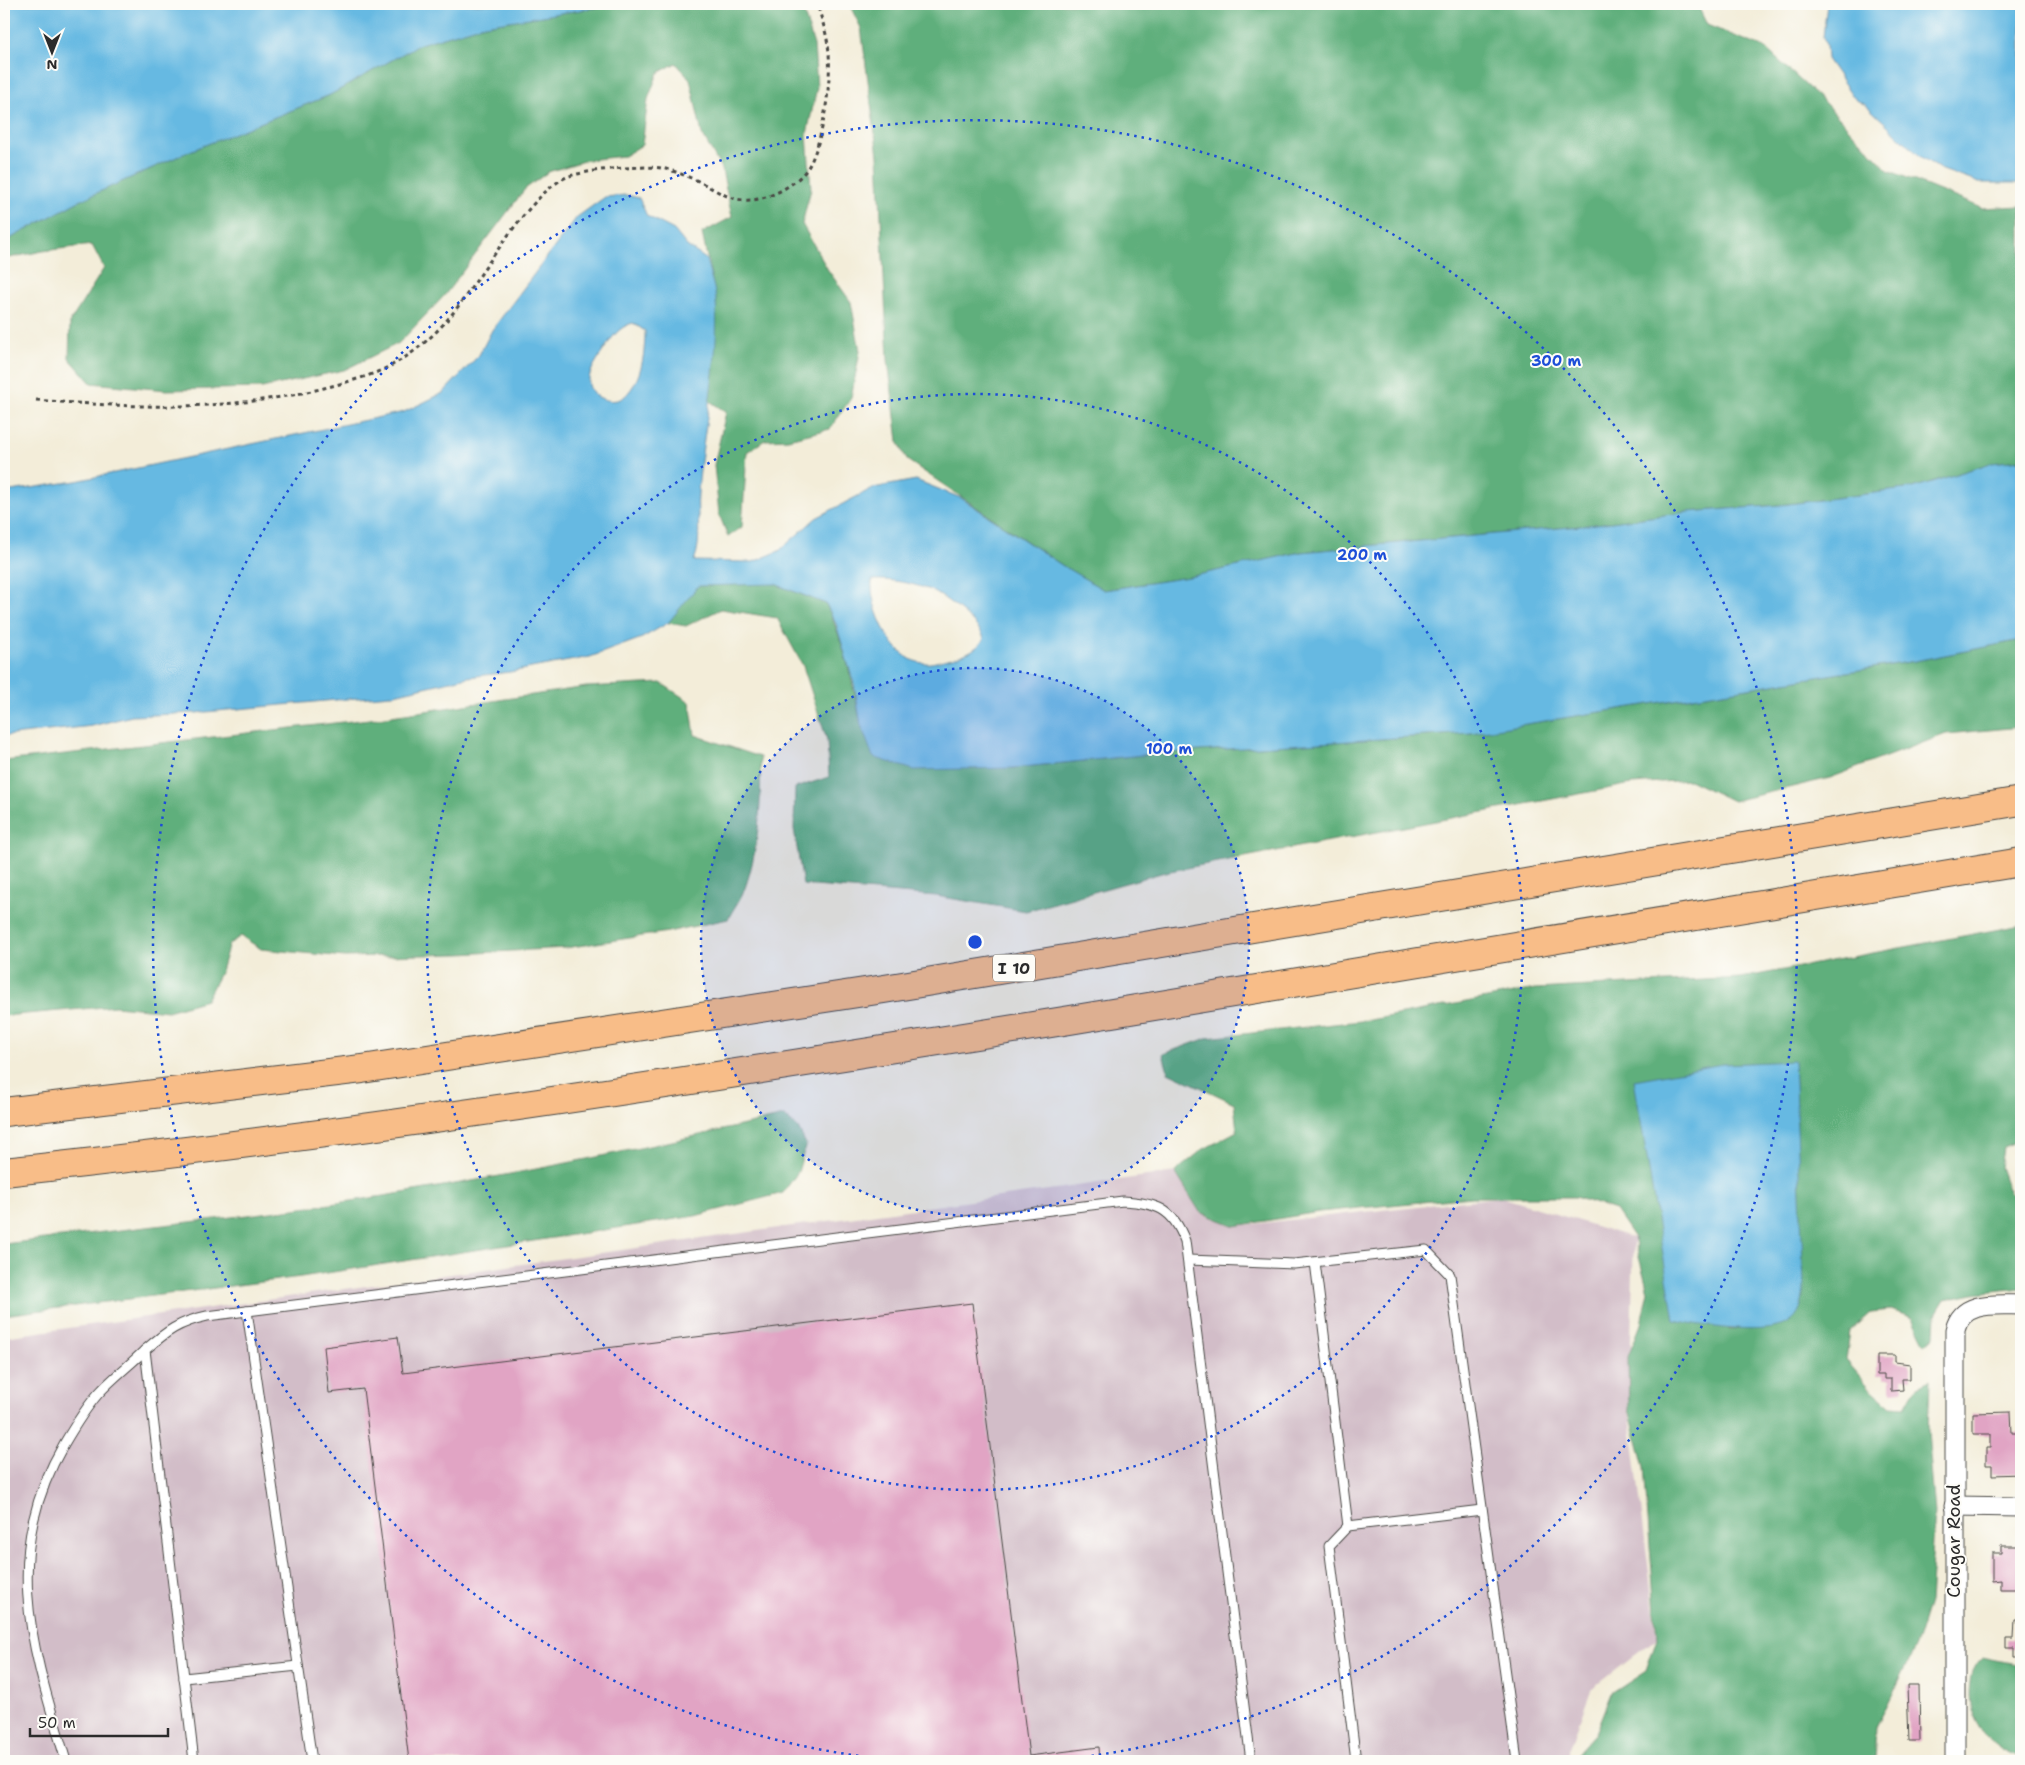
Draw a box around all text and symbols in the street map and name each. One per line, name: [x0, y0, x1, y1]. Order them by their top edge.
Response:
north arrow: [28, 28, 78, 78]
text: N: [46, 56, 58, 74]
text: 300 m: [1531, 351, 1581, 371]
text: 200 m: [1337, 545, 1387, 565]
text: 100 m: [1146, 739, 1192, 759]
centre of rings: [966, 933, 984, 951]
road number: I 10: [993, 954, 1035, 981]
street label: Cougar Road: [1942, 1484, 1966, 1598]
scale bar: [30, 1705, 168, 1737]
text: 50 m: [38, 1713, 76, 1733]

